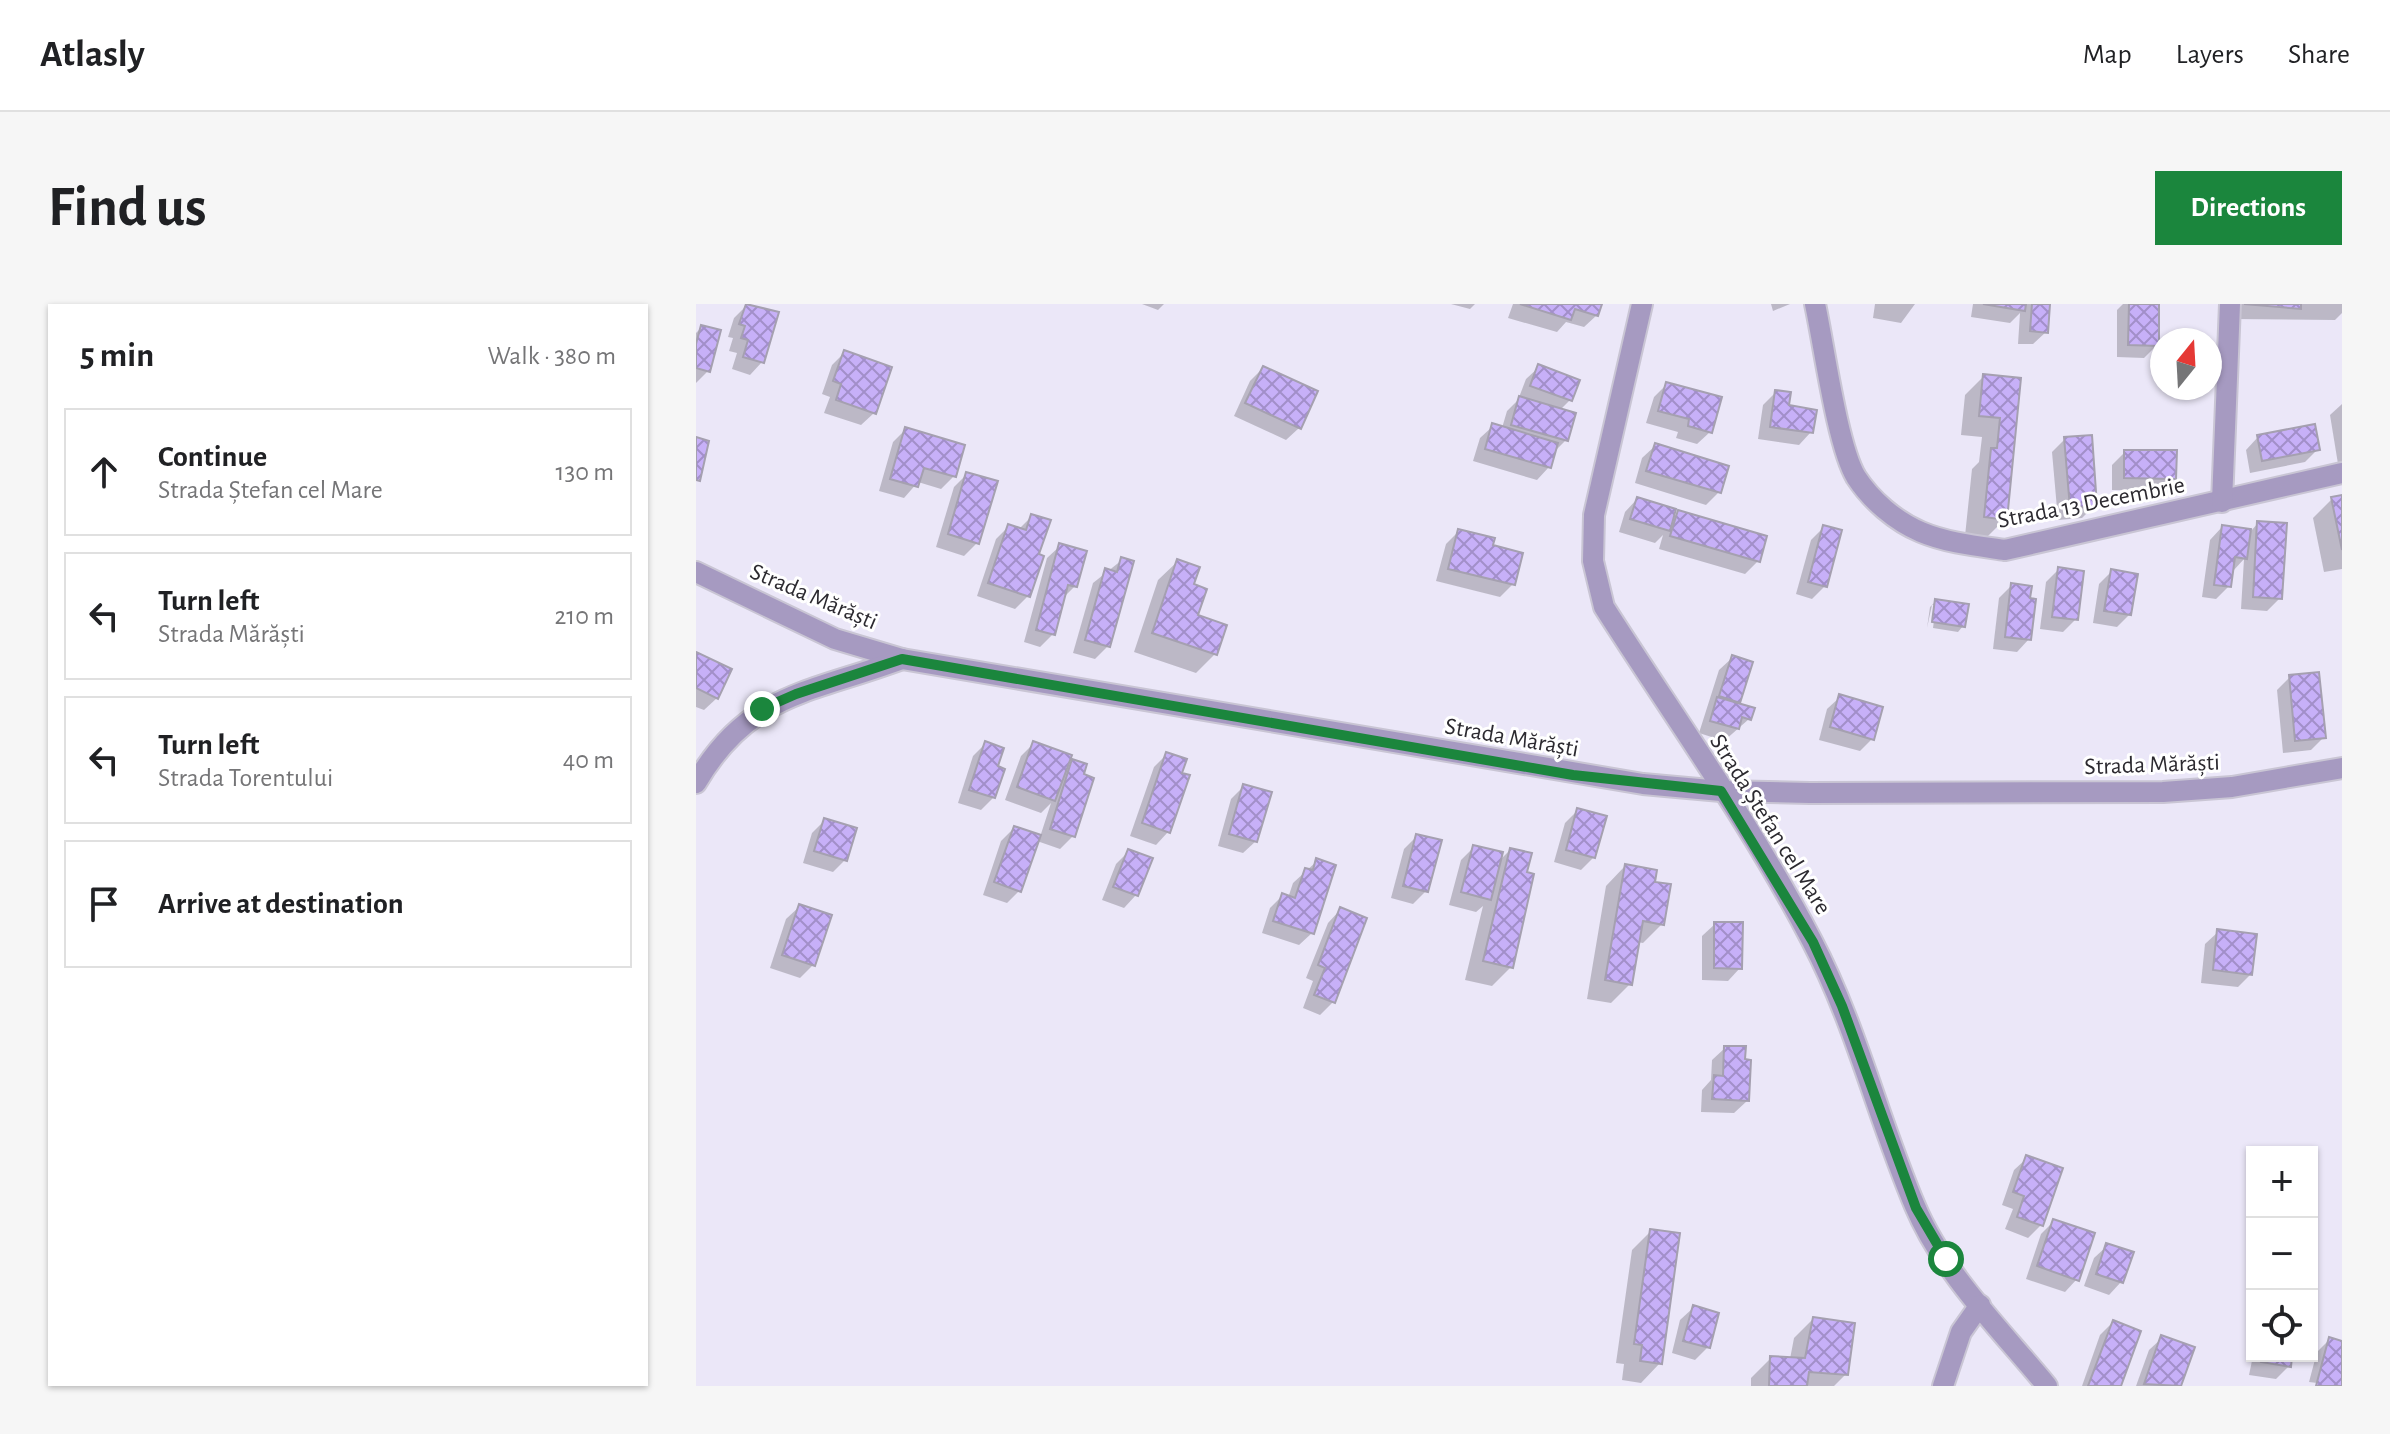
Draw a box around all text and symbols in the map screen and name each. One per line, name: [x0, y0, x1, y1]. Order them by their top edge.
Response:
text: Atlasly: [40, 36, 145, 74]
text: Map: [2083, 41, 2132, 69]
text: Layers: [2176, 41, 2244, 69]
text: Share: [2288, 41, 2350, 69]
button: Directions: [2155, 171, 2342, 245]
text: Find us: [48, 180, 206, 236]
north arrow: [2150, 328, 2222, 400]
text: 5 min: [80, 339, 154, 373]
text: Walk · 380 m: [488, 343, 616, 369]
text: Continue: [158, 442, 267, 472]
icon: ahead: [82, 450, 126, 494]
text: 130 m: [556, 459, 614, 485]
street label: Strada 13 Decembrie: [1996, 473, 2187, 533]
text: Strada Ștefan cel Mare: [158, 477, 383, 503]
street label: Strada Mărăști: [746, 559, 881, 635]
text: Turn left: [158, 586, 259, 616]
icon: left: [82, 594, 126, 638]
text: 210 m: [554, 603, 614, 629]
text: Strada Mărăști: [158, 621, 305, 647]
route end: [744, 691, 780, 727]
street label: Strada Mărăști: [1443, 714, 1581, 763]
text: Turn left: [158, 730, 259, 760]
street label: Strada Ștefan cel Mare: [1704, 730, 1835, 919]
icon: left: [82, 738, 126, 782]
text: 40 m: [563, 747, 614, 773]
street label: Strada Mărăști: [2084, 751, 2220, 780]
text: Strada Torentului: [158, 765, 333, 791]
icon: arrive: [82, 882, 126, 926]
text: Arrive at destination: [158, 889, 404, 919]
map controls: [2246, 1146, 2318, 1362]
button: +: [2246, 1146, 2318, 1218]
button: −: [2246, 1218, 2318, 1290]
route start: [1928, 1241, 1964, 1277]
button: locate: [2246, 1290, 2318, 1362]

